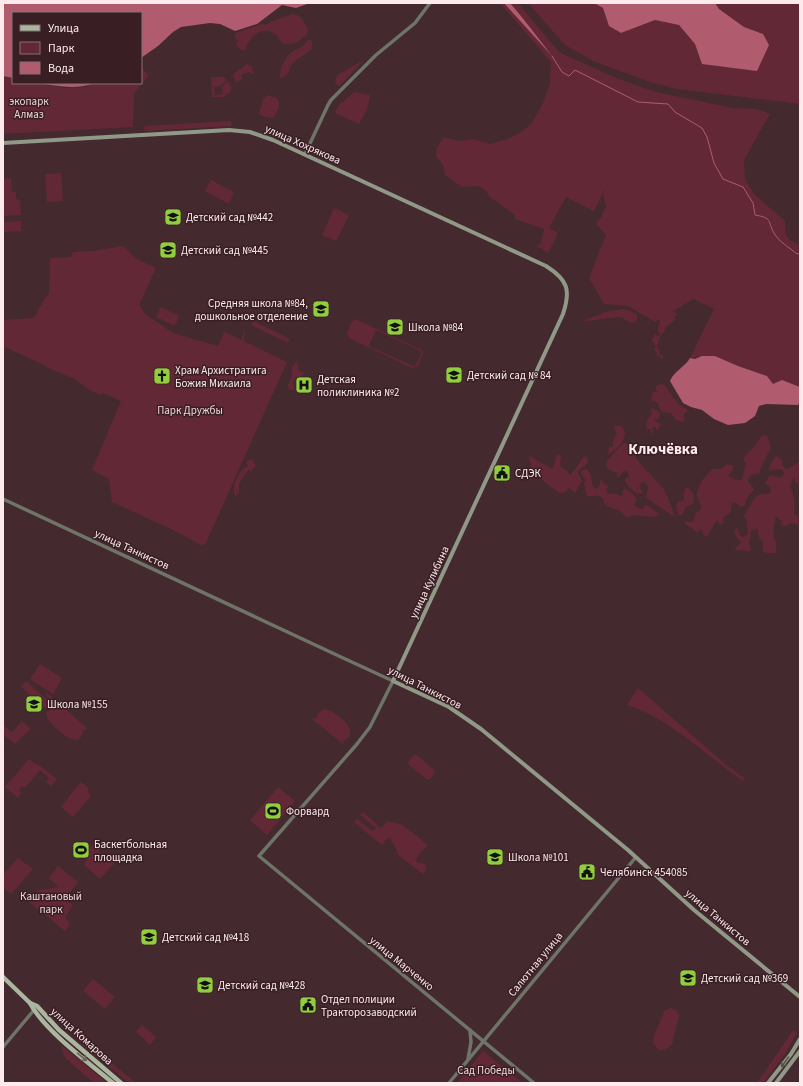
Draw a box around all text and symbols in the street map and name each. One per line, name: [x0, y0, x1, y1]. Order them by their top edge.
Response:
legend: [12, 12, 142, 84]
text: Улица: [48, 20, 79, 37]
text: Парк: [48, 40, 74, 57]
text: Вода: [48, 60, 74, 77]
park label: экопарк Алмаз: [9, 94, 49, 122]
street label: улица Хохрякова: [263, 121, 343, 168]
school or university icon: Детский сад №442: [163, 207, 183, 227]
place label: Детский сад №442: [186, 210, 273, 225]
school or university icon: Детский сад №445: [158, 240, 178, 260]
place label: Детский сад №445: [181, 243, 268, 258]
place label: Средняя школа №84, дошкольное отделение: [195, 296, 309, 324]
school or university icon: Средняя школа №84, дошкольное отделение: [311, 299, 331, 319]
school or university icon: Школа №84: [385, 317, 405, 337]
place label: Школа №84: [408, 320, 464, 335]
place label: Храм Архистратига Божия Михаила: [175, 363, 267, 391]
school or university icon: Детский сад № 84: [444, 365, 464, 385]
church icon: Храм Архистратига Божия Михаила: [152, 366, 172, 386]
place label: Детский сад № 84: [467, 368, 551, 383]
place label: Детская поликлиника №2: [317, 372, 399, 400]
hospital icon: Детская поликлиника №2: [294, 375, 314, 395]
park label: Парк Дружбы: [157, 403, 223, 418]
district label: Ключёвка: [628, 439, 698, 460]
public building icon: СДЭК: [492, 463, 512, 483]
place label: СДЭК: [515, 466, 542, 481]
street label: улица Танкистов: [92, 526, 172, 574]
street label: улица Кулибина: [406, 544, 453, 621]
street label: улица Танкистов: [385, 662, 465, 713]
school or university icon: Школа №155: [24, 694, 44, 714]
place label: Школа №155: [47, 697, 108, 712]
sports icon: Форвард: [263, 801, 283, 821]
place label: Форвард: [286, 804, 329, 819]
place label: Баскетбольная площадка: [94, 837, 167, 865]
sports icon: Баскетбольная площадка: [71, 840, 91, 860]
school or university icon: Школа №101: [485, 847, 505, 867]
place label: Школа №101: [508, 850, 569, 865]
public building icon: Челябинск 454085: [577, 862, 597, 882]
place label: Челябинск 454085: [600, 865, 687, 880]
street label: улица Танкистов: [682, 886, 754, 949]
park label: Каштановый парк: [20, 889, 82, 917]
school or university icon: Детский сад №418: [139, 927, 159, 947]
street label: Салютная улица: [505, 929, 566, 1000]
place label: Детский сад №418: [162, 930, 250, 945]
street label: улица Марченко: [366, 933, 437, 994]
school or university icon: Детский сад №369: [678, 968, 698, 988]
place label: Детский сад №369: [701, 971, 788, 986]
school or university icon: Детский сад №428: [195, 975, 215, 995]
place label: Детский сад №428: [218, 978, 306, 993]
place label: Отдел полиции Тракторозаводский: [321, 992, 417, 1020]
public building icon: Отдел полиции Тракторозаводский: [298, 995, 318, 1015]
street label: улица Комарова: [47, 1004, 116, 1068]
one-way arrow: [76, 1052, 87, 1061]
one-way arrow: [781, 1056, 789, 1067]
park label: Сад Победы: [457, 1063, 515, 1078]

